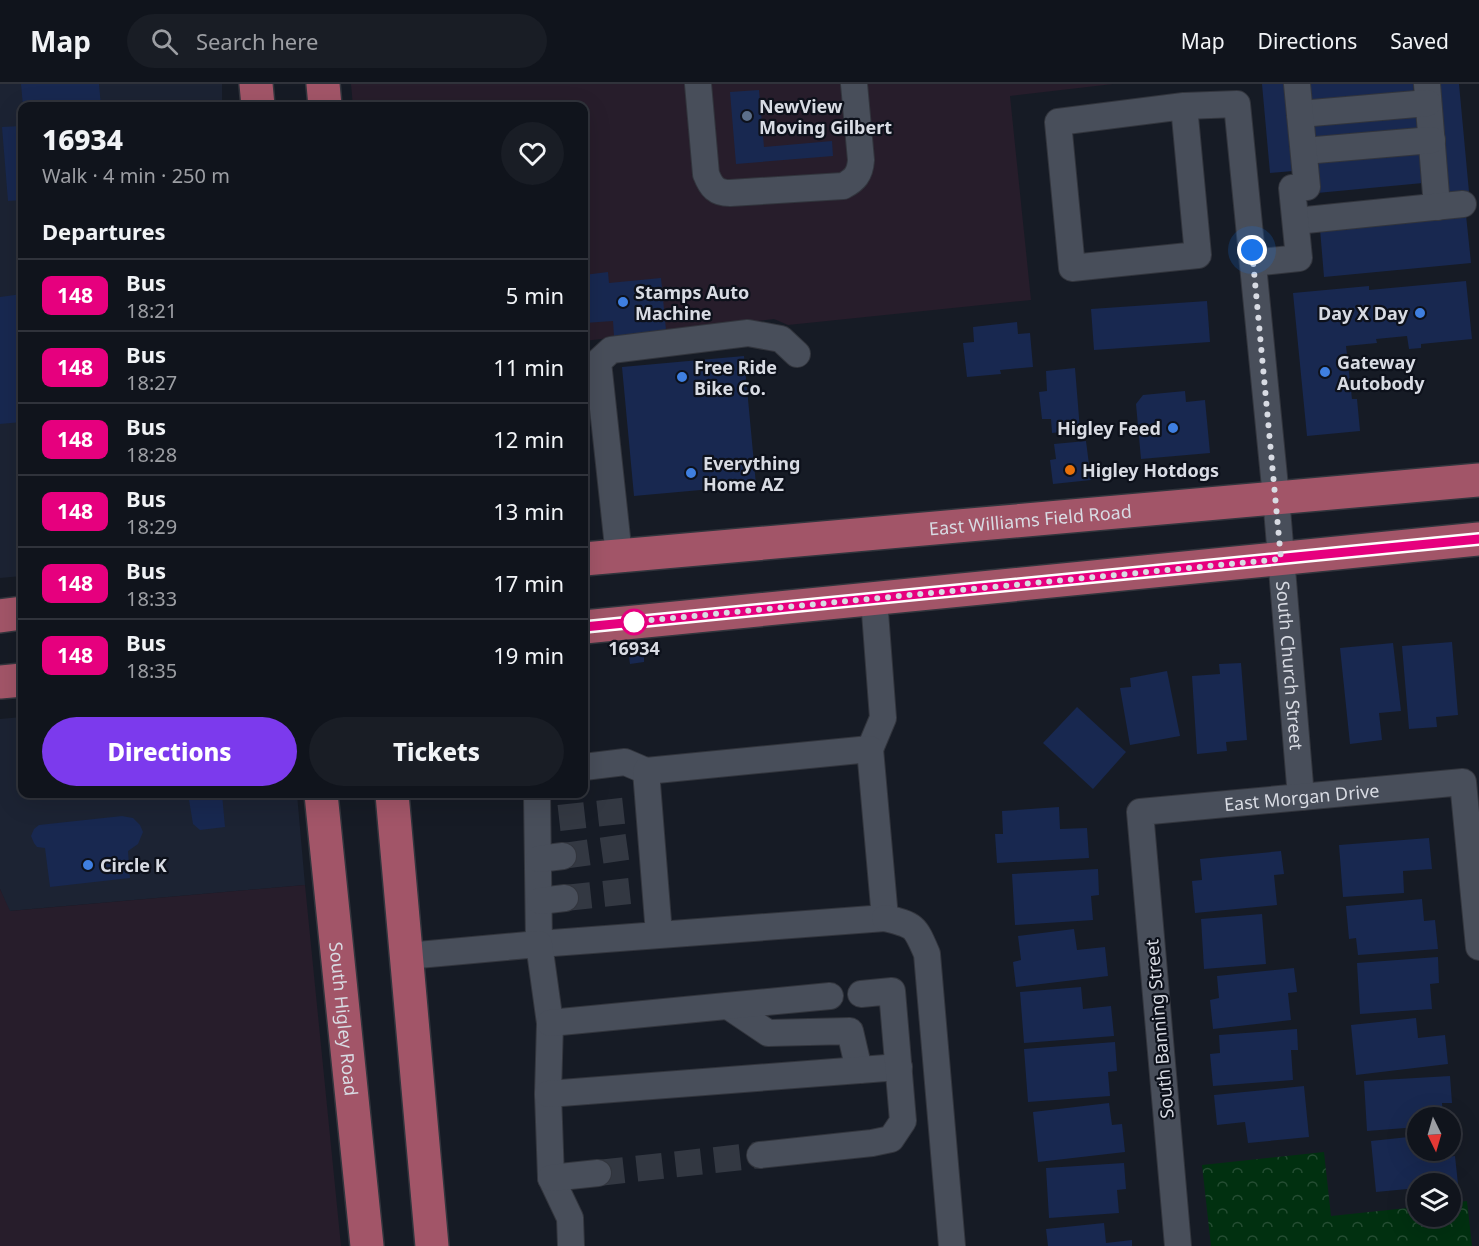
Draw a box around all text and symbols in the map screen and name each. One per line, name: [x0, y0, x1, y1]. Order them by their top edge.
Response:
search box: [127, 14, 547, 68]
text: Map: [30, 22, 91, 60]
icon: search: [148, 25, 181, 58]
text: Search here: [196, 26, 318, 56]
text: Map: [1181, 27, 1225, 55]
text: Directions: [1258, 27, 1357, 55]
text: Saved: [1390, 27, 1449, 55]
place label: NewView Moving Gilbert: [759, 94, 892, 139]
marker: NewView Moving Gilbert: [740, 109, 754, 123]
text: 16934: [42, 120, 123, 158]
button: heart: [501, 122, 564, 185]
text: Walk · 4 min · 250 m: [42, 162, 230, 189]
text: Departures: [42, 216, 166, 246]
your location: [1237, 235, 1267, 265]
text: Bus: [126, 267, 166, 297]
text: 5 min: [506, 280, 564, 310]
place label: Stamps Auto Machine: [635, 280, 749, 325]
text: 148: [57, 281, 93, 309]
marker: Stamps Auto Machine: [616, 295, 630, 309]
text: 18:21: [126, 297, 177, 324]
place label: Day X Day: [1318, 301, 1409, 325]
marker: Day X Day: [1413, 306, 1427, 320]
text: Bus: [126, 339, 166, 369]
place label: Gateway Autobody: [1337, 350, 1425, 395]
text: 11 min: [493, 352, 564, 382]
text: 148: [57, 353, 93, 381]
place label: Free Ride Bike Co.: [694, 355, 777, 400]
marker: Gateway Autobody: [1318, 365, 1332, 379]
text: 18:27: [126, 369, 177, 396]
marker: Free Ride Bike Co.: [675, 370, 689, 384]
text: Bus: [126, 411, 166, 441]
place label: Higley Feed: [1057, 416, 1161, 440]
marker: Higley Feed: [1166, 421, 1180, 435]
text: 12 min: [493, 424, 564, 454]
text: 148: [57, 425, 93, 453]
text: 18:28: [126, 441, 177, 468]
place label: Everything Home AZ: [703, 451, 800, 496]
place label: Higley Hotdogs: [1082, 458, 1219, 482]
marker: Higley Hotdogs: [1063, 463, 1077, 477]
marker: Everything Home AZ: [684, 466, 698, 480]
text: Bus: [126, 483, 166, 513]
text: 13 min: [493, 496, 564, 526]
text: 148: [57, 497, 93, 525]
street label: East Williams Field Road: [928, 499, 1133, 541]
text: 18:29: [126, 513, 177, 540]
text: Bus: [126, 555, 166, 585]
text: 17 min: [493, 568, 564, 598]
text: 148: [57, 569, 93, 597]
street label: South Church Street: [1271, 580, 1309, 751]
text: 18:33: [126, 585, 177, 612]
marker: 16934: [621, 609, 647, 635]
text: Bus: [126, 627, 166, 657]
place label: 16934: [608, 636, 660, 660]
text: 19 min: [493, 640, 564, 670]
text: 148: [57, 641, 93, 669]
text: 18:35: [126, 657, 177, 684]
button: Directions: [42, 717, 297, 786]
button: Tickets: [309, 717, 564, 786]
street label: East Morgan Drive: [1223, 778, 1380, 816]
place label: Circle K: [100, 853, 167, 877]
marker: Circle K: [81, 858, 95, 872]
street label: South Banning Street: [1139, 938, 1179, 1120]
street label: South Higley Road: [324, 941, 364, 1097]
north arrow: [1407, 1107, 1461, 1161]
map controls: [1407, 1107, 1461, 1227]
button: layers: [1407, 1173, 1461, 1227]

